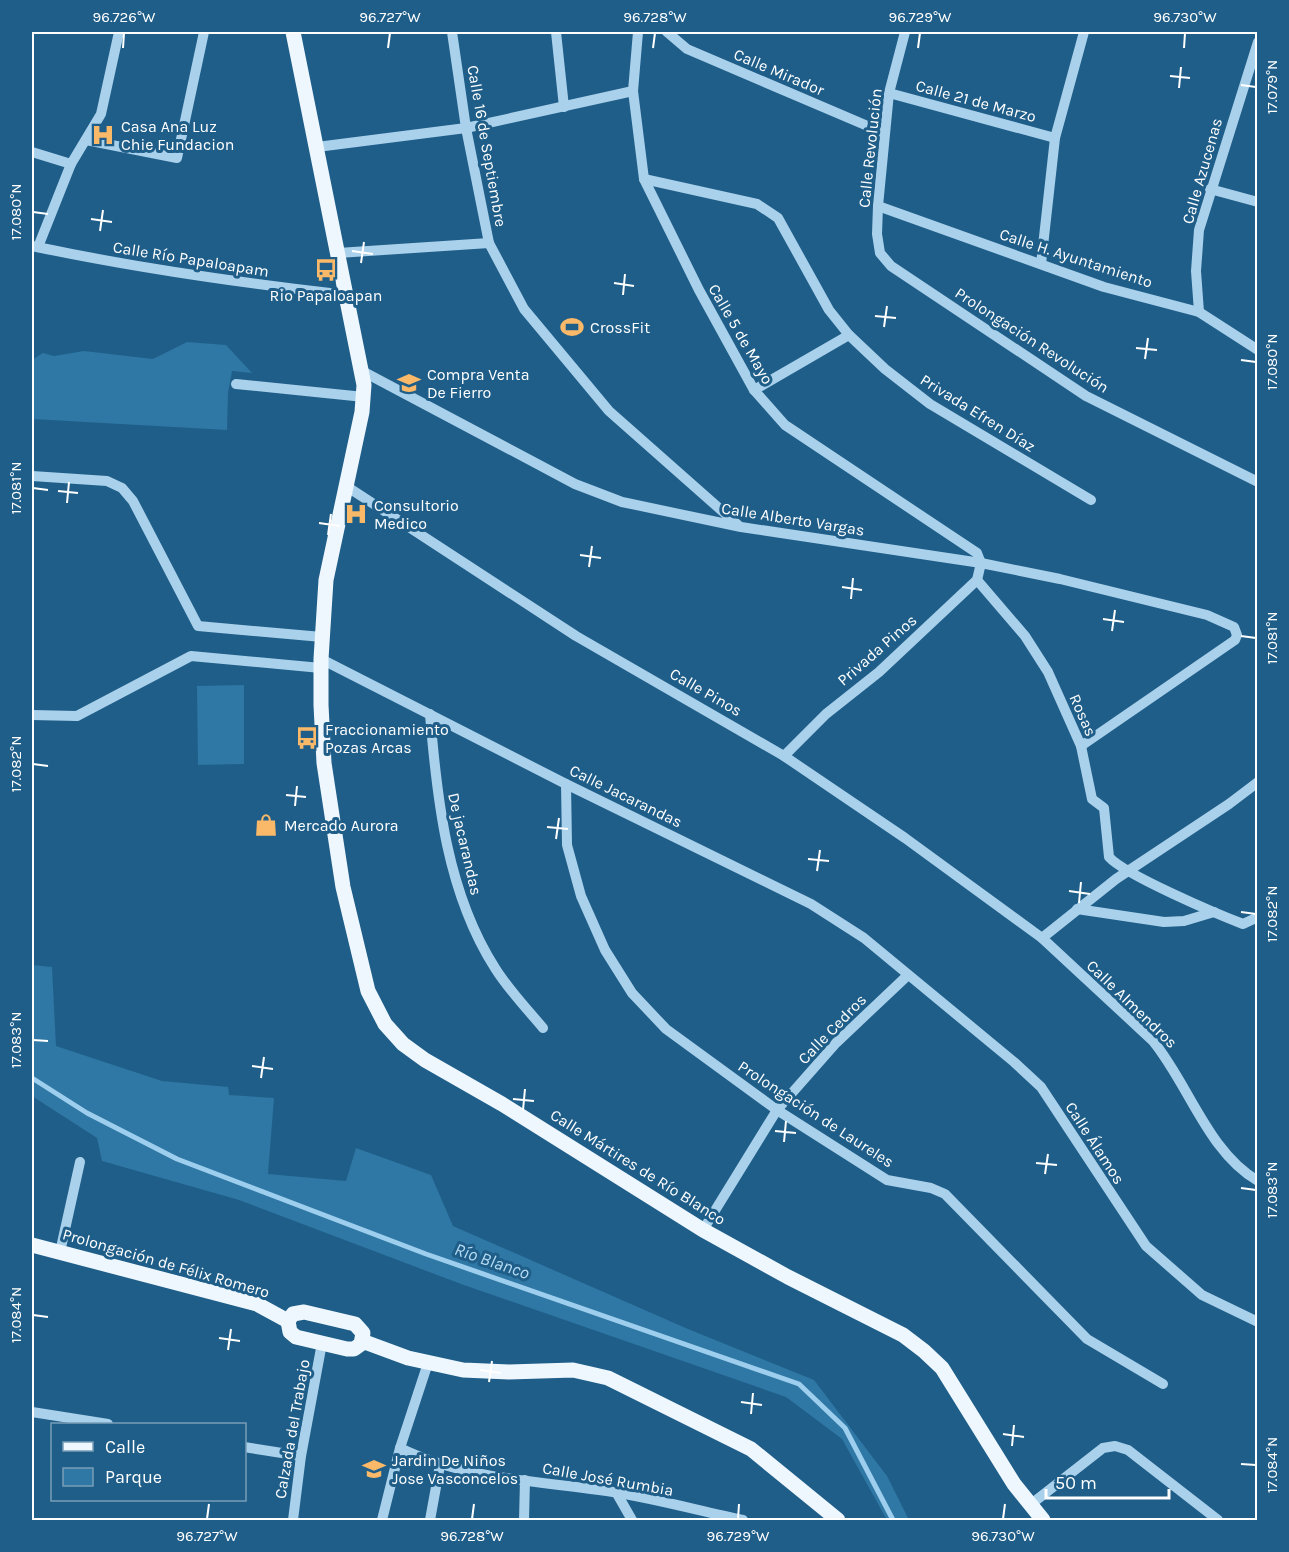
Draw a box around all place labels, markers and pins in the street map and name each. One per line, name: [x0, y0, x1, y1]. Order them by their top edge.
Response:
place label: Casa Ana Luz Chie Fundacion: [121, 117, 234, 154]
hospital icon: Casa Ana Luz Chie Fundacion: [90, 122, 116, 148]
bus stop icon: Rio Papaloapan: [313, 257, 339, 283]
place label: Rio Papaloapan: [270, 286, 382, 305]
sports icon: CrossFit: [559, 314, 585, 340]
place label: CrossFit: [590, 318, 650, 337]
place label: Compra Venta De Fierro: [427, 365, 529, 402]
school or university icon: Compra Venta De Fierro: [396, 370, 422, 396]
place label: Consultorio Medico: [374, 496, 459, 533]
hospital icon: Consultorio Medico: [343, 501, 369, 527]
place label: Fraccionamiento Pozas Arcas: [325, 720, 449, 757]
bus stop icon: Fraccionamiento Pozas Arcas: [294, 725, 320, 751]
shop icon: Mercado Aurora: [253, 812, 279, 838]
place label: Mercado Aurora: [284, 816, 399, 835]
place label: Jardin De Niños Jose Vasconcelos: [392, 1451, 518, 1488]
school or university icon: Jardin De Niños Jose Vasconcelos: [361, 1456, 387, 1482]

